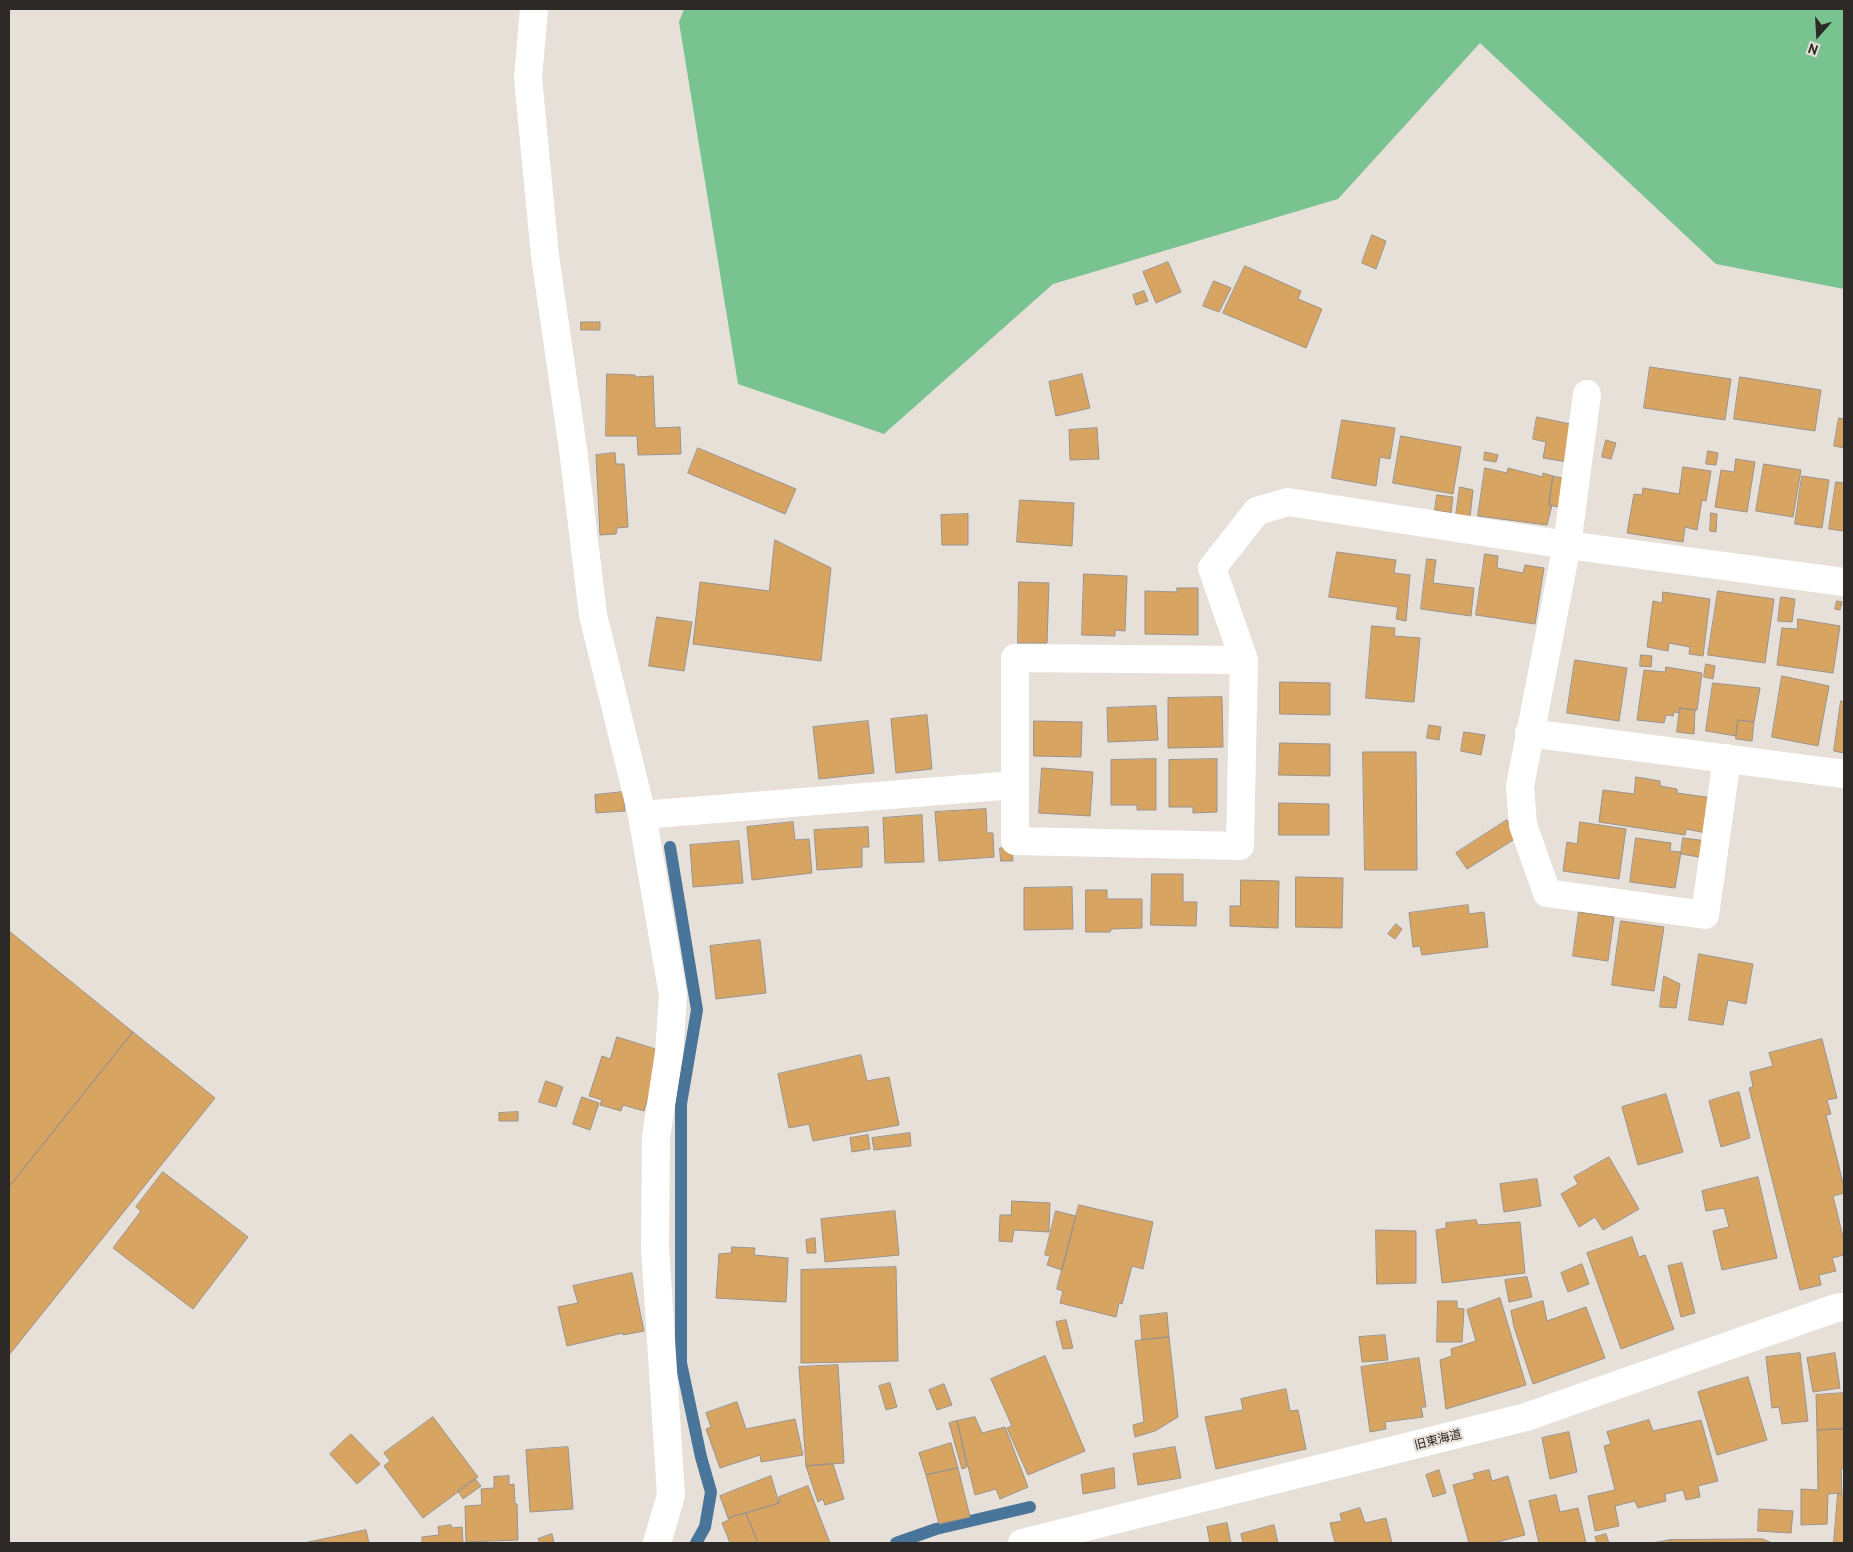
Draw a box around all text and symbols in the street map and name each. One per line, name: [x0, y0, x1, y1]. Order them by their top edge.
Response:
north arrow: [1793, 10, 1843, 60]
text: N: [1806, 39, 1820, 59]
street label: 旧東海道: [1413, 1427, 1463, 1453]

